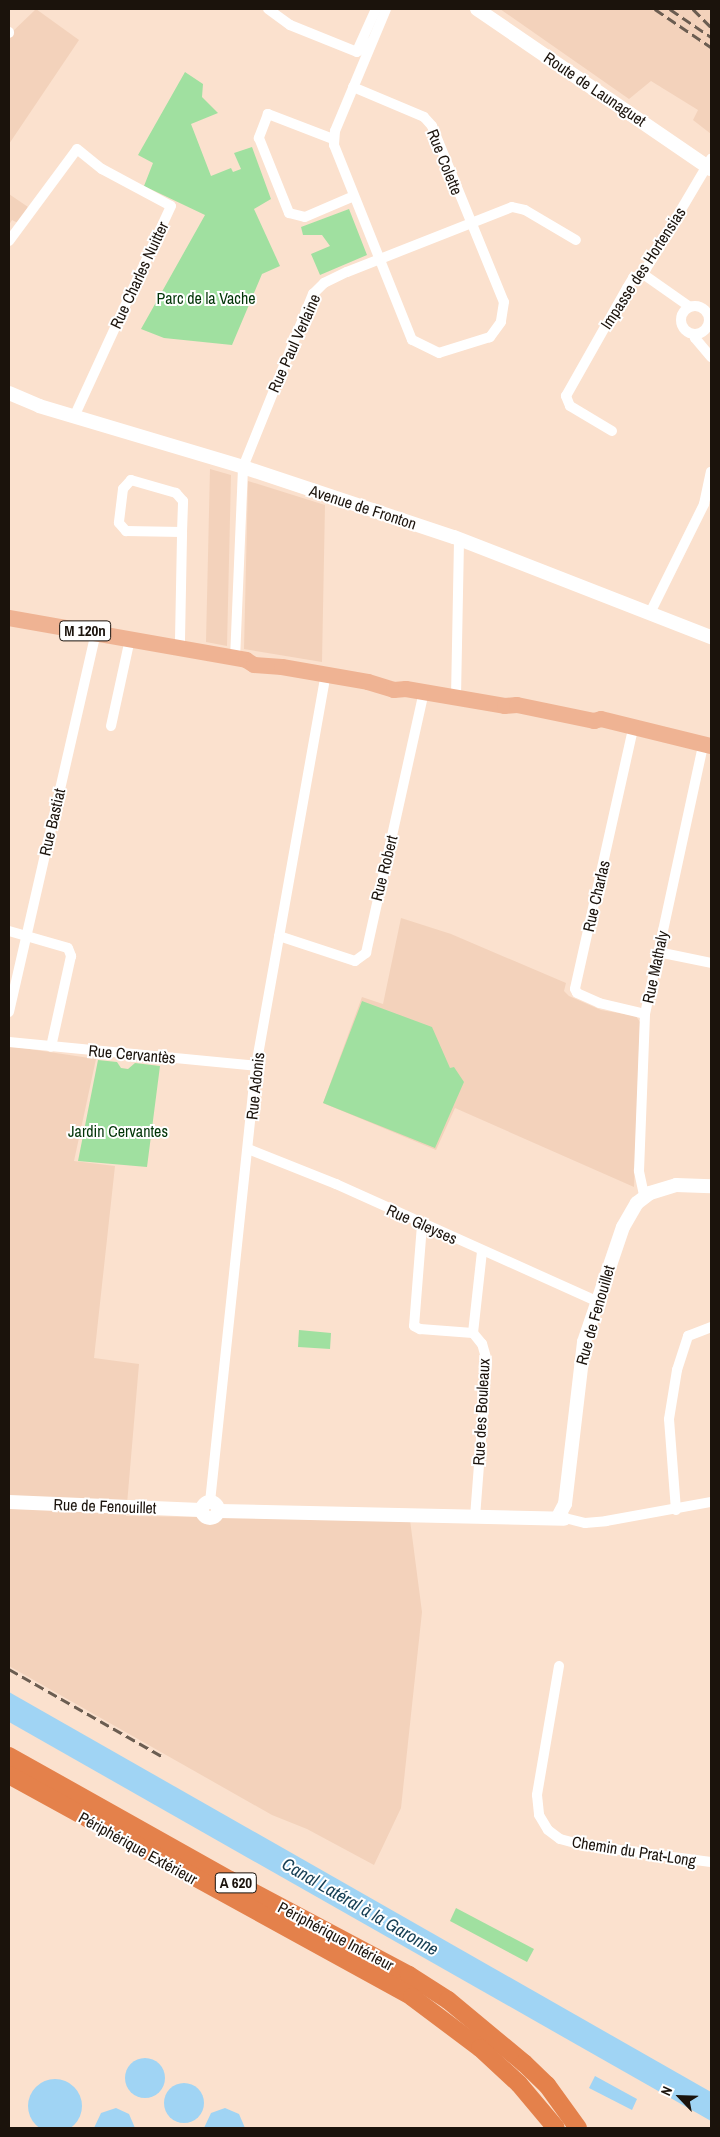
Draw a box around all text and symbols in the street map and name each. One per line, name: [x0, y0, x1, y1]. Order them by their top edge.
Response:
street label: Route de Launaguet: [540, 48, 650, 130]
street label: Rue Colette: [423, 126, 467, 198]
street label: Impasse des Hortensias: [596, 203, 690, 333]
street label: Rue Charles Nuitter: [106, 218, 172, 332]
park label: Parc de la Vache: [157, 288, 255, 308]
street label: Rue Paul Verlaine: [264, 291, 324, 395]
street label: Avenue de Fronton: [307, 481, 419, 533]
road number: M 120n: [59, 618, 111, 644]
street label: Rue Bastiat: [35, 786, 69, 858]
street label: Rue Robert: [367, 833, 401, 903]
street label: Rue Charlas: [578, 858, 614, 934]
street label: Rue Mathaly: [638, 929, 672, 1005]
street label: Rue Cervantès: [88, 1041, 176, 1067]
street label: Rue Adonis: [242, 1051, 268, 1121]
park label: Jardin Cervantes: [68, 1121, 168, 1141]
street label: Rue Gleyses: [384, 1200, 460, 1248]
street label: Rue de Fenouillet: [572, 1263, 618, 1367]
street label: Rue des Bouleaux: [469, 1358, 493, 1466]
street label: Rue de Fenouillet: [53, 1495, 157, 1517]
street label: Périphérique Extérieur: [75, 1807, 201, 1889]
street label: Chemin du Prat-Long: [571, 1832, 697, 1870]
water label: Canal Latéral à la Garonne: [278, 1853, 442, 1961]
road number: A 620: [214, 1870, 258, 1896]
street label: Périphérique Intérieur: [275, 1897, 397, 1975]
north arrow: [655, 2072, 705, 2122]
text: N: [656, 2083, 676, 2098]

